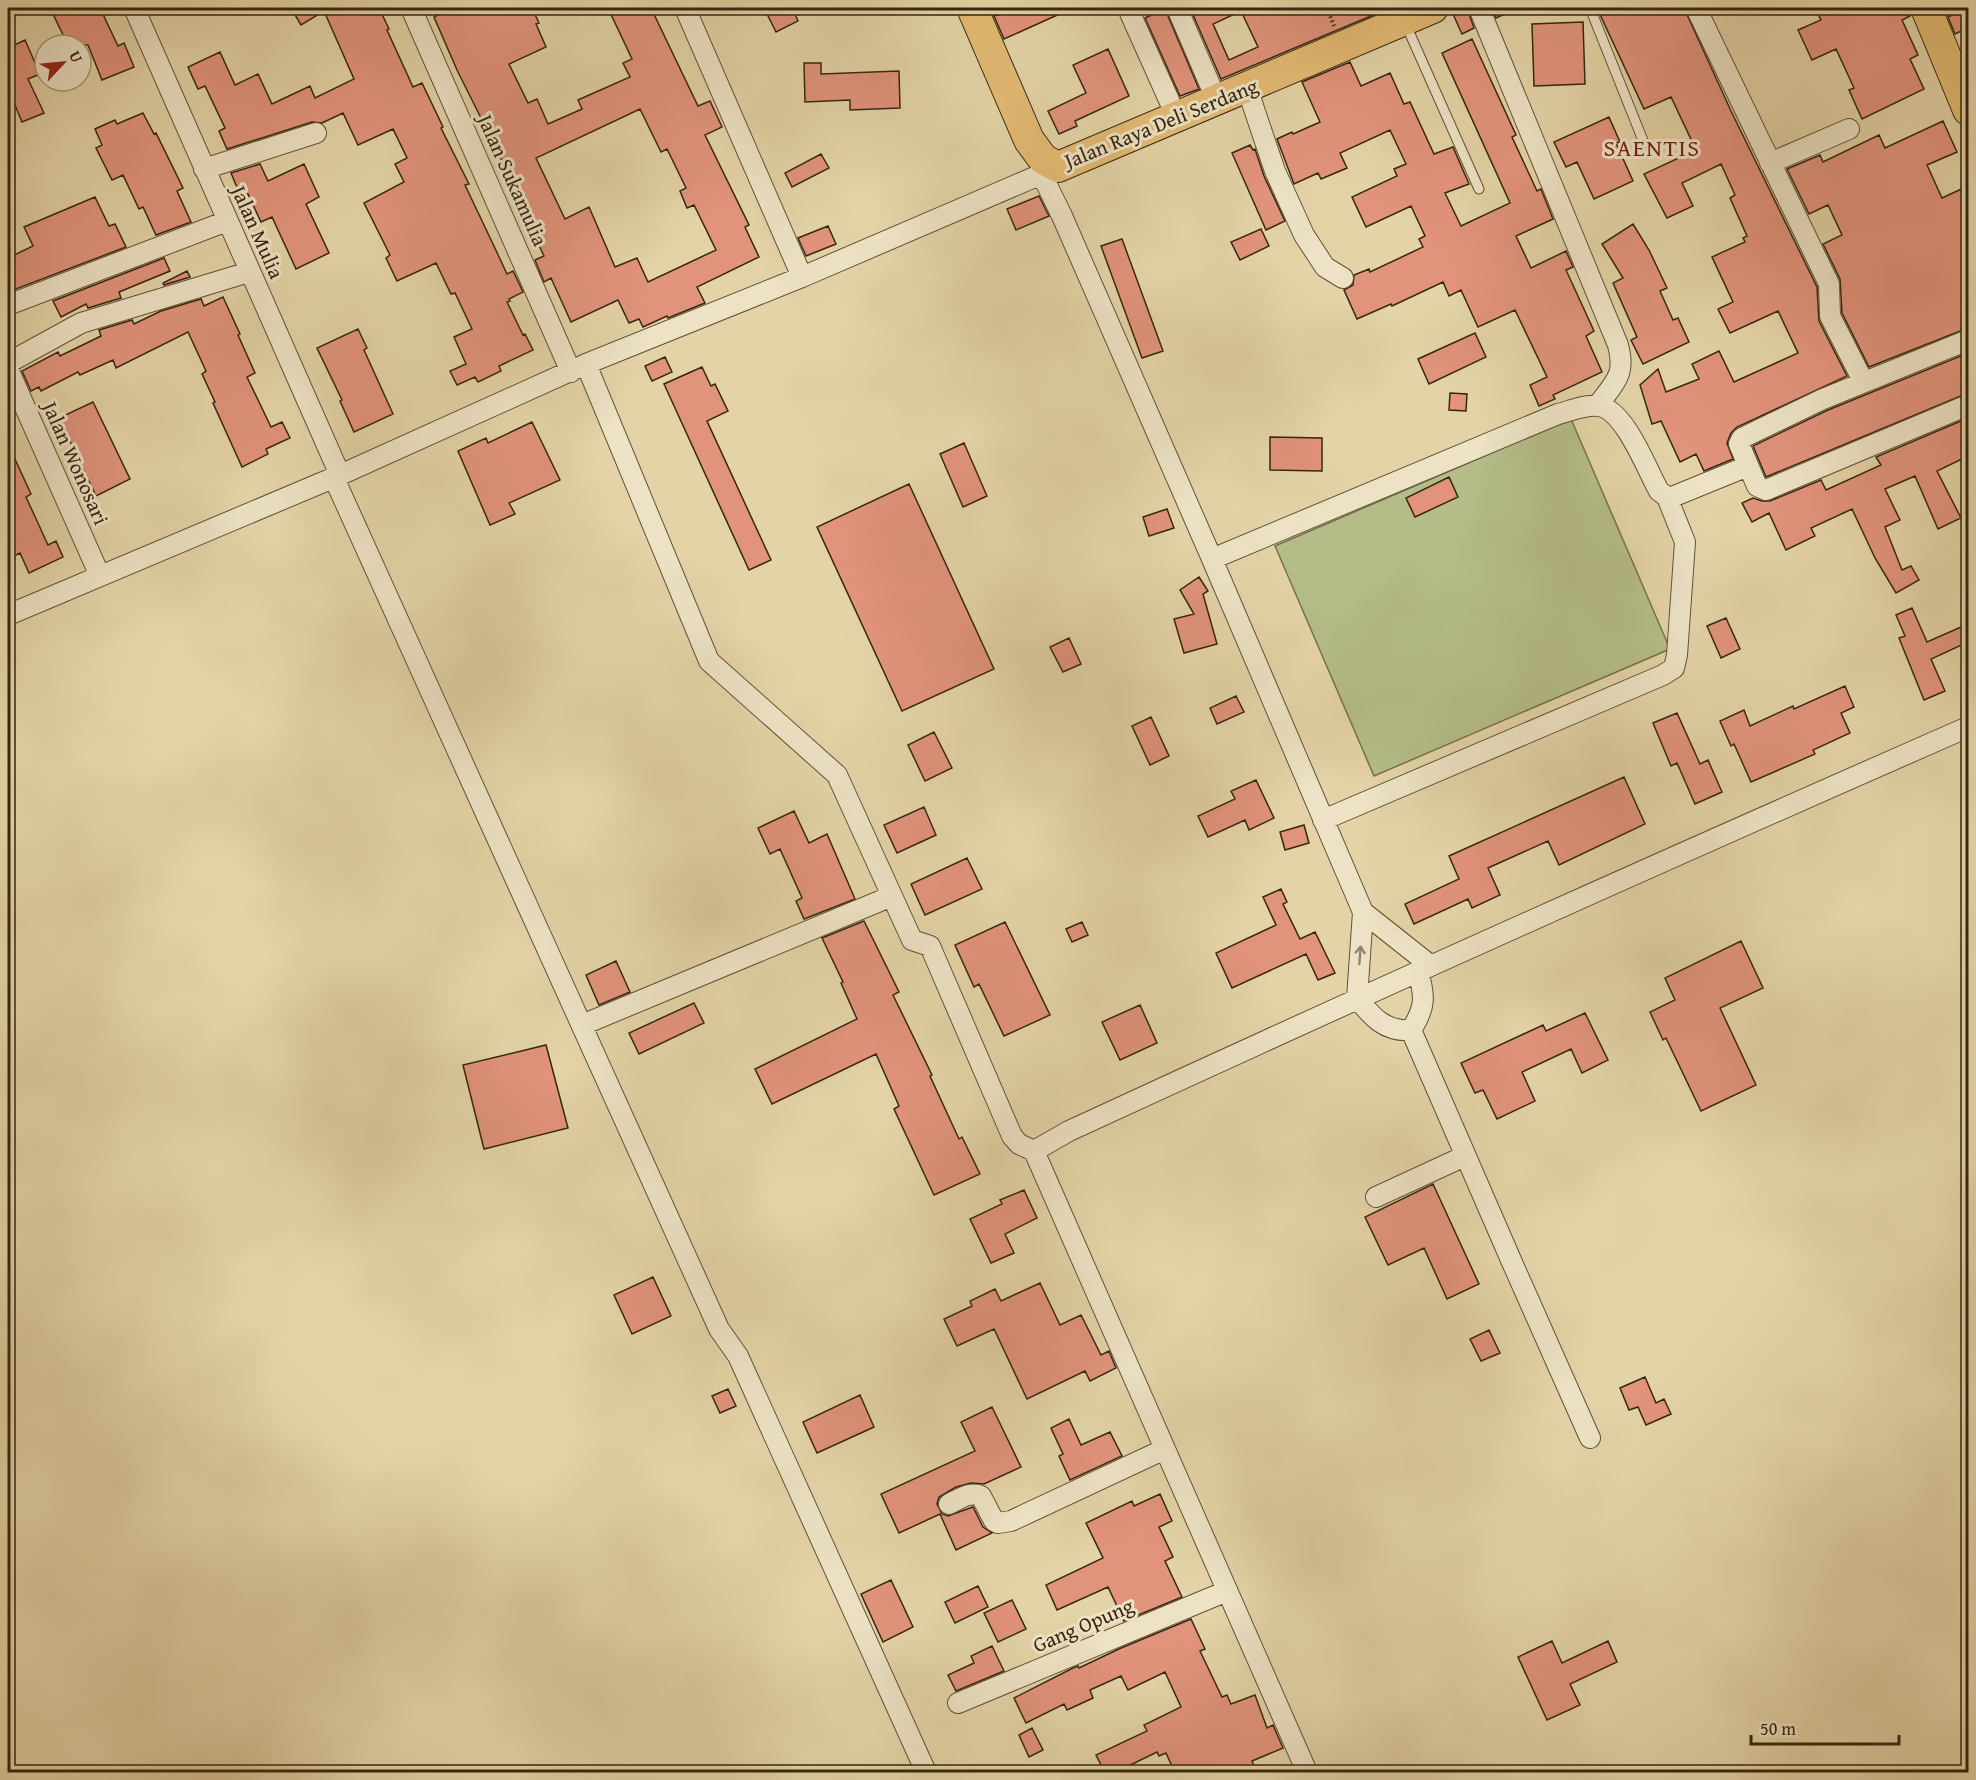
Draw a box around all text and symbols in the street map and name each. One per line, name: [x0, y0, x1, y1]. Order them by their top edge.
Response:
north arrow: [33, 33, 93, 93]
text: U: [63, 46, 90, 67]
street label: Jalan Raya Deli Serdang: [1057, 70, 1263, 177]
street label: Jalan Sukamulia: [469, 106, 556, 251]
district label: SAENTIS: [1603, 130, 1701, 165]
street label: Jalan Mulia: [222, 178, 292, 284]
street label: Jalan Wonosari: [34, 394, 117, 530]
one-way arrow: [1354, 946, 1365, 966]
street label: Gang Opung: [1028, 1590, 1139, 1660]
scale bar: [1751, 1708, 1900, 1746]
text: 50 m: [1760, 1715, 1796, 1742]

